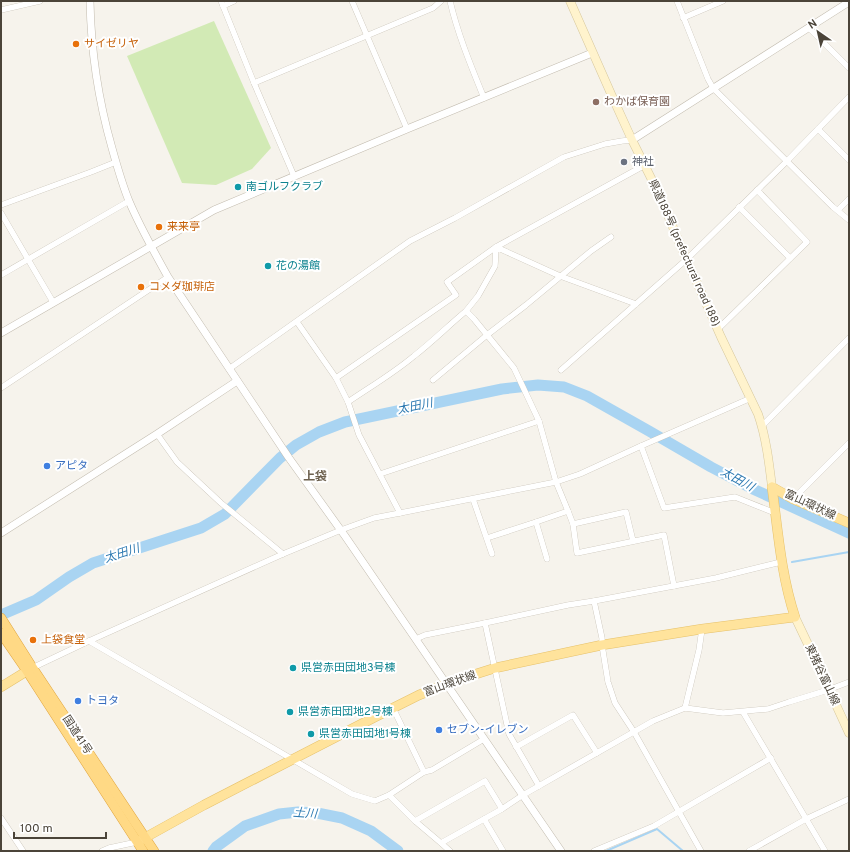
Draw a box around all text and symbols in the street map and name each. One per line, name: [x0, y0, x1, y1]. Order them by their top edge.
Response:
north arrow: [798, 12, 838, 52]
text: N: [806, 17, 820, 33]
place label: サイゼリヤ: [84, 37, 139, 51]
marker: サイゼリヤ: [71, 39, 81, 49]
place label: わかば保育園: [604, 95, 670, 109]
marker: わかば保育園: [591, 97, 601, 107]
place label: 神社: [632, 155, 654, 169]
marker: 神社: [619, 157, 629, 167]
street label: 県道188号 (prefectural road 188): [645, 177, 723, 329]
place label: 南ゴルフクラブ: [246, 180, 323, 194]
marker: 南ゴルフクラブ: [233, 182, 243, 192]
place label: 来来亭: [167, 220, 200, 234]
marker: 来来亭: [154, 222, 164, 232]
place label: 花の湯館: [276, 259, 320, 273]
marker: 花の湯館: [263, 261, 273, 271]
place label: コメダ珈琲店: [149, 280, 215, 294]
marker: コメダ珈琲店: [136, 282, 146, 292]
water label: 太田川: [396, 395, 436, 419]
place label: アピタ: [55, 459, 88, 473]
marker: アピタ: [42, 461, 52, 471]
water label: 太田川: [717, 464, 758, 497]
district label: 上袋: [303, 469, 327, 485]
street label: 富山環状線: [782, 487, 838, 523]
water label: 太田川: [102, 540, 143, 567]
place label: 上袋食堂: [41, 633, 85, 647]
marker: 上袋食堂: [28, 635, 38, 645]
street label: 東猪谷富山線: [802, 642, 842, 708]
place label: 県営赤田団地3号棟: [301, 661, 396, 675]
marker: 県営赤田団地3号棟: [288, 663, 298, 673]
street label: 富山環状線: [422, 668, 478, 700]
place label: トヨタ: [86, 694, 119, 708]
marker: トヨタ: [73, 696, 83, 706]
place label: 県営赤田団地2号棟: [298, 705, 393, 719]
marker: 県営赤田団地2号棟: [285, 707, 295, 717]
street label: 国道41号: [59, 713, 95, 757]
place label: セブン-イレブン: [447, 723, 528, 737]
marker: セブン-イレブン: [434, 725, 444, 735]
place label: 県営赤田団地1号棟: [319, 727, 411, 741]
marker: 県営赤田団地1号棟: [306, 729, 316, 739]
water label: 土川: [292, 805, 320, 823]
scale bar: [14, 814, 106, 840]
text: 100 m: [20, 821, 53, 837]

